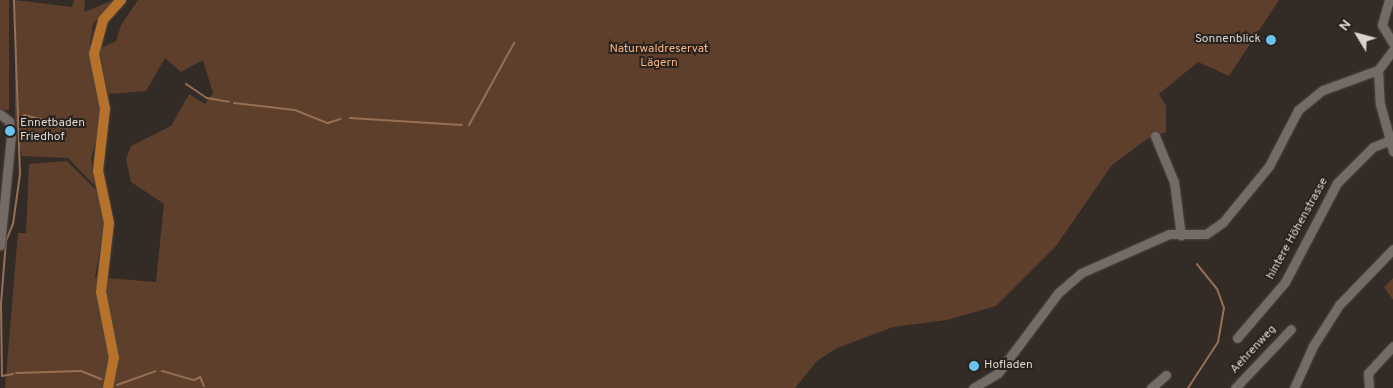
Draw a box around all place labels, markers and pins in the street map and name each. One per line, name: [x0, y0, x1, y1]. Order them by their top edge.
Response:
place label: Sonnenblick: [1195, 33, 1261, 47]
marker: Sonnenblick: [1265, 34, 1277, 46]
place label: Ennetbaden Friedhof: [20, 117, 85, 145]
marker: Ennetbaden Friedhof: [4, 125, 16, 137]
place label: Hofladen: [984, 359, 1033, 373]
marker: Hofladen: [968, 360, 980, 372]

